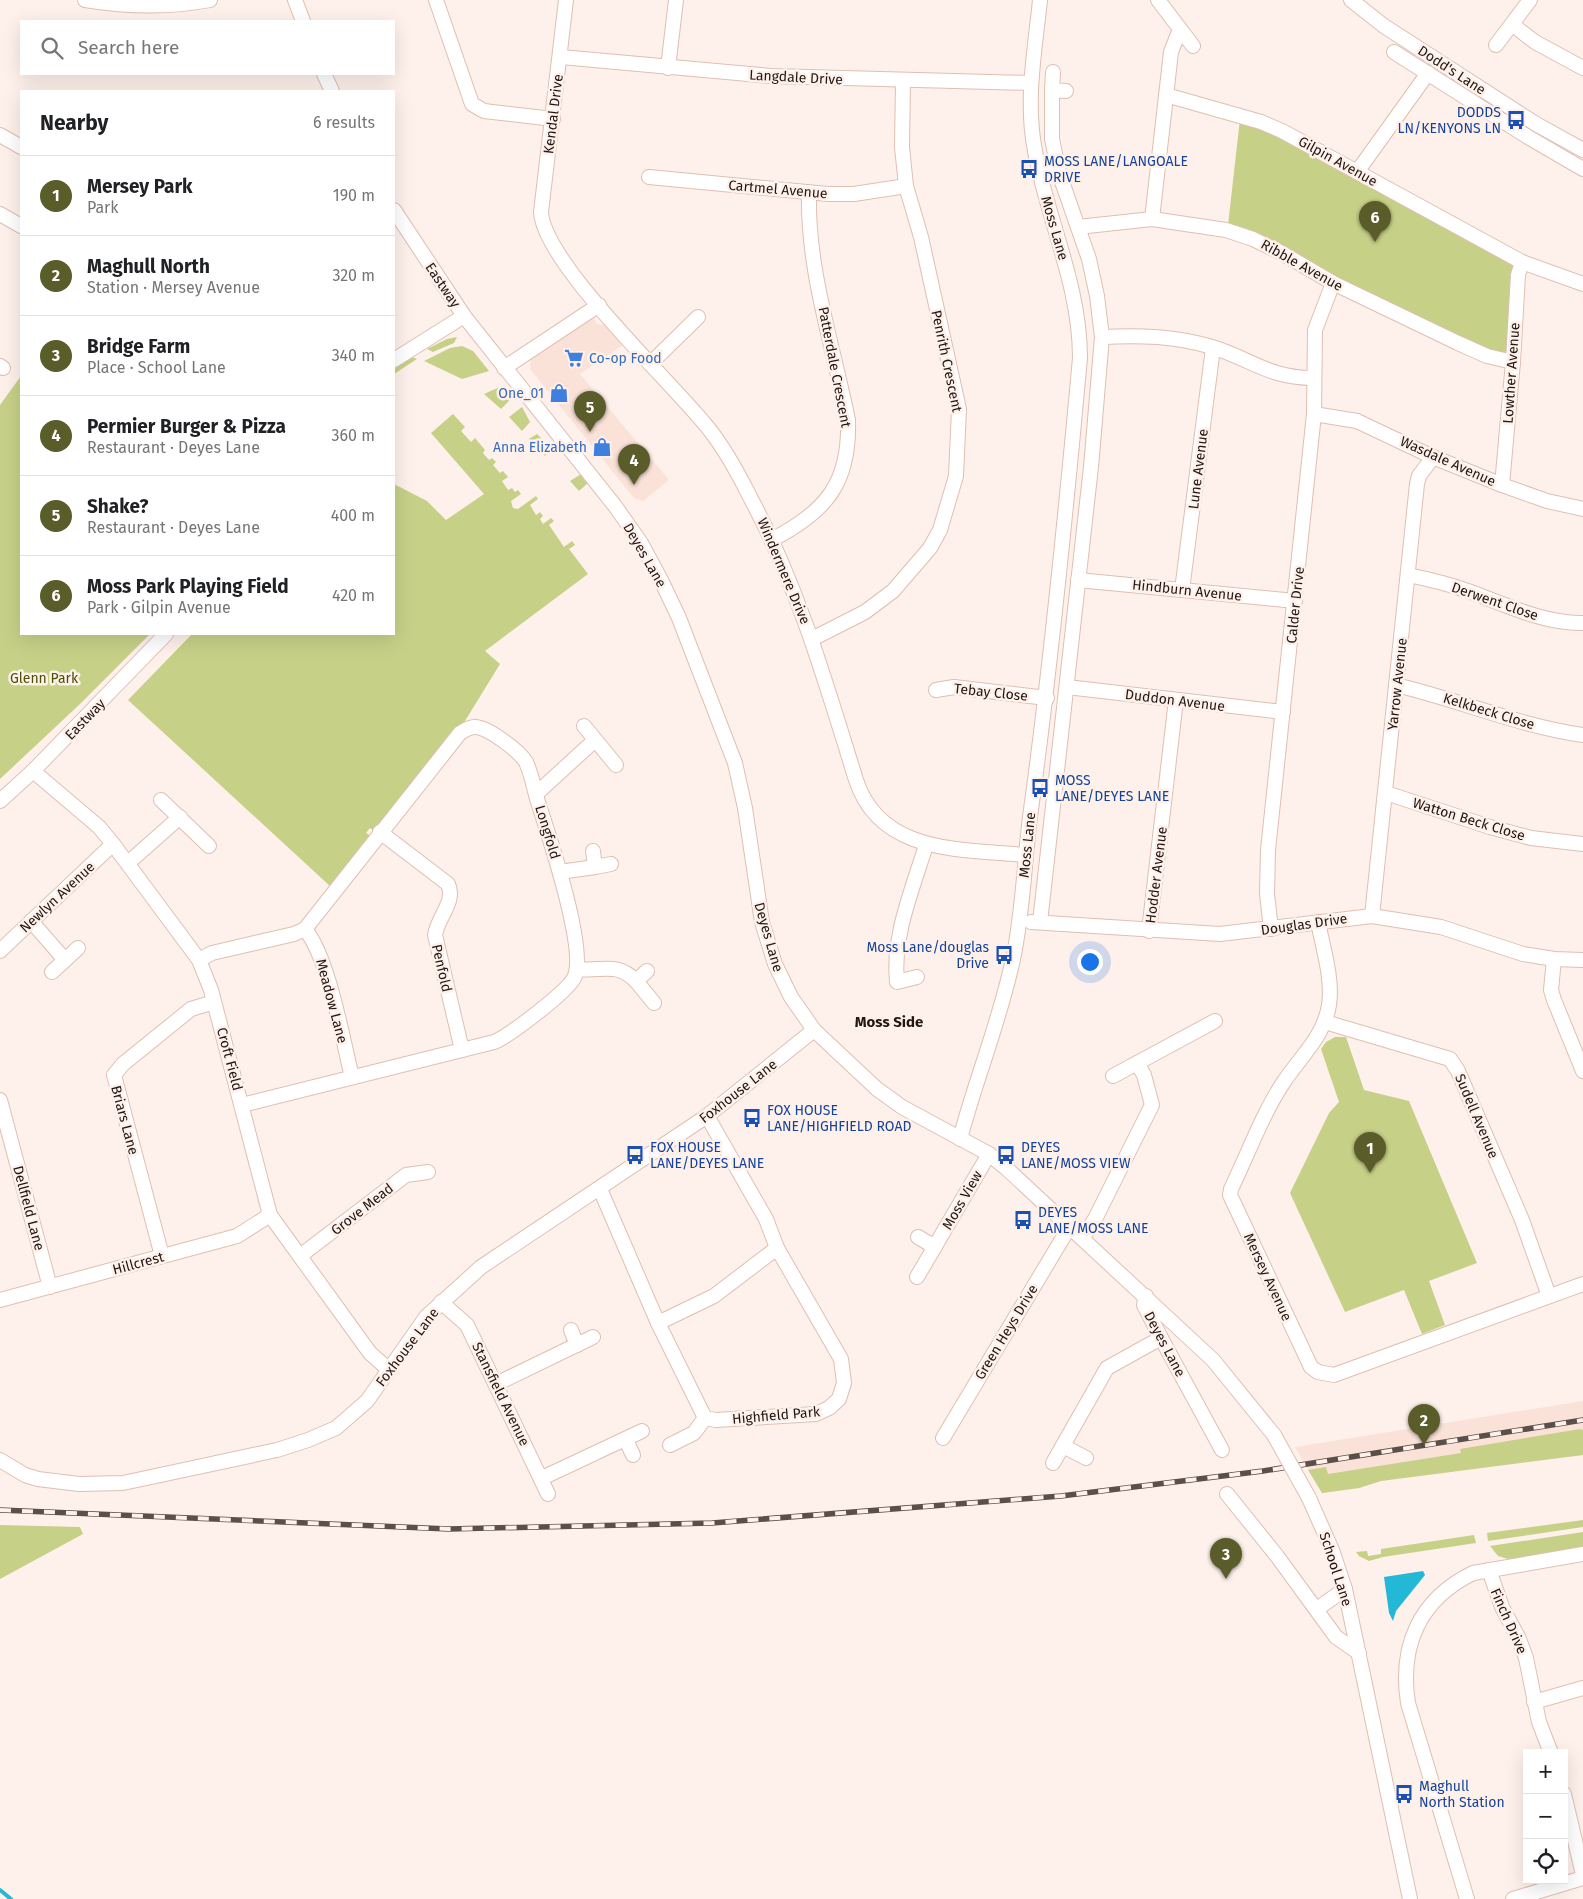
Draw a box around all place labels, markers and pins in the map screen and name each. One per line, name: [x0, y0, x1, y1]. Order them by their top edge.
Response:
place label: DODDS LN/KENYONS LN: [1397, 104, 1501, 137]
bus stop icon: DODDS LN/KENYONS LN: [1505, 109, 1527, 131]
place label: MOSS LANE/LANGOALE DRIVE: [1044, 153, 1188, 186]
bus stop icon: MOSS LANE/LANGOALE DRIVE: [1018, 158, 1040, 180]
pin: 6: [1359, 201, 1391, 242]
supermarket icon: Co-op Food: [563, 347, 585, 369]
place label: Co-op Food: [589, 350, 662, 367]
shop icon: One_01: [548, 382, 570, 404]
place label: One_01: [498, 385, 544, 402]
pin: 5: [574, 391, 606, 432]
shop icon: Anna Elizabeth: [591, 436, 613, 458]
place label: Anna Elizabeth: [493, 439, 587, 456]
pin: 4: [618, 444, 650, 485]
place label: MOSS LANE/DEYES LANE: [1055, 772, 1169, 805]
bus stop icon: MOSS LANE/DEYES LANE: [1029, 777, 1051, 799]
place label: Moss Lane/douglas Drive: [866, 939, 989, 972]
bus stop icon: Moss Lane/douglas Drive: [993, 944, 1015, 966]
place label: FOX HOUSE LANE/HIGHFIELD ROAD: [767, 1102, 911, 1135]
bus stop icon: FOX HOUSE LANE/HIGHFIELD ROAD: [741, 1107, 763, 1129]
pin: 1: [1354, 1132, 1386, 1173]
place label: FOX HOUSE LANE/DEYES LANE: [650, 1139, 764, 1172]
place label: DEYES LANE/MOSS VIEW: [1021, 1139, 1131, 1172]
bus stop icon: FOX HOUSE LANE/DEYES LANE: [624, 1144, 646, 1166]
bus stop icon: DEYES LANE/MOSS VIEW: [995, 1144, 1017, 1166]
place label: DEYES LANE/MOSS LANE: [1038, 1204, 1149, 1237]
bus stop icon: DEYES LANE/MOSS LANE: [1012, 1209, 1034, 1231]
pin: 2: [1408, 1404, 1440, 1445]
pin: 3: [1210, 1538, 1242, 1579]
place label: Maghull North Station: [1419, 1778, 1505, 1811]
bus stop icon: Maghull North Station: [1393, 1783, 1415, 1805]

